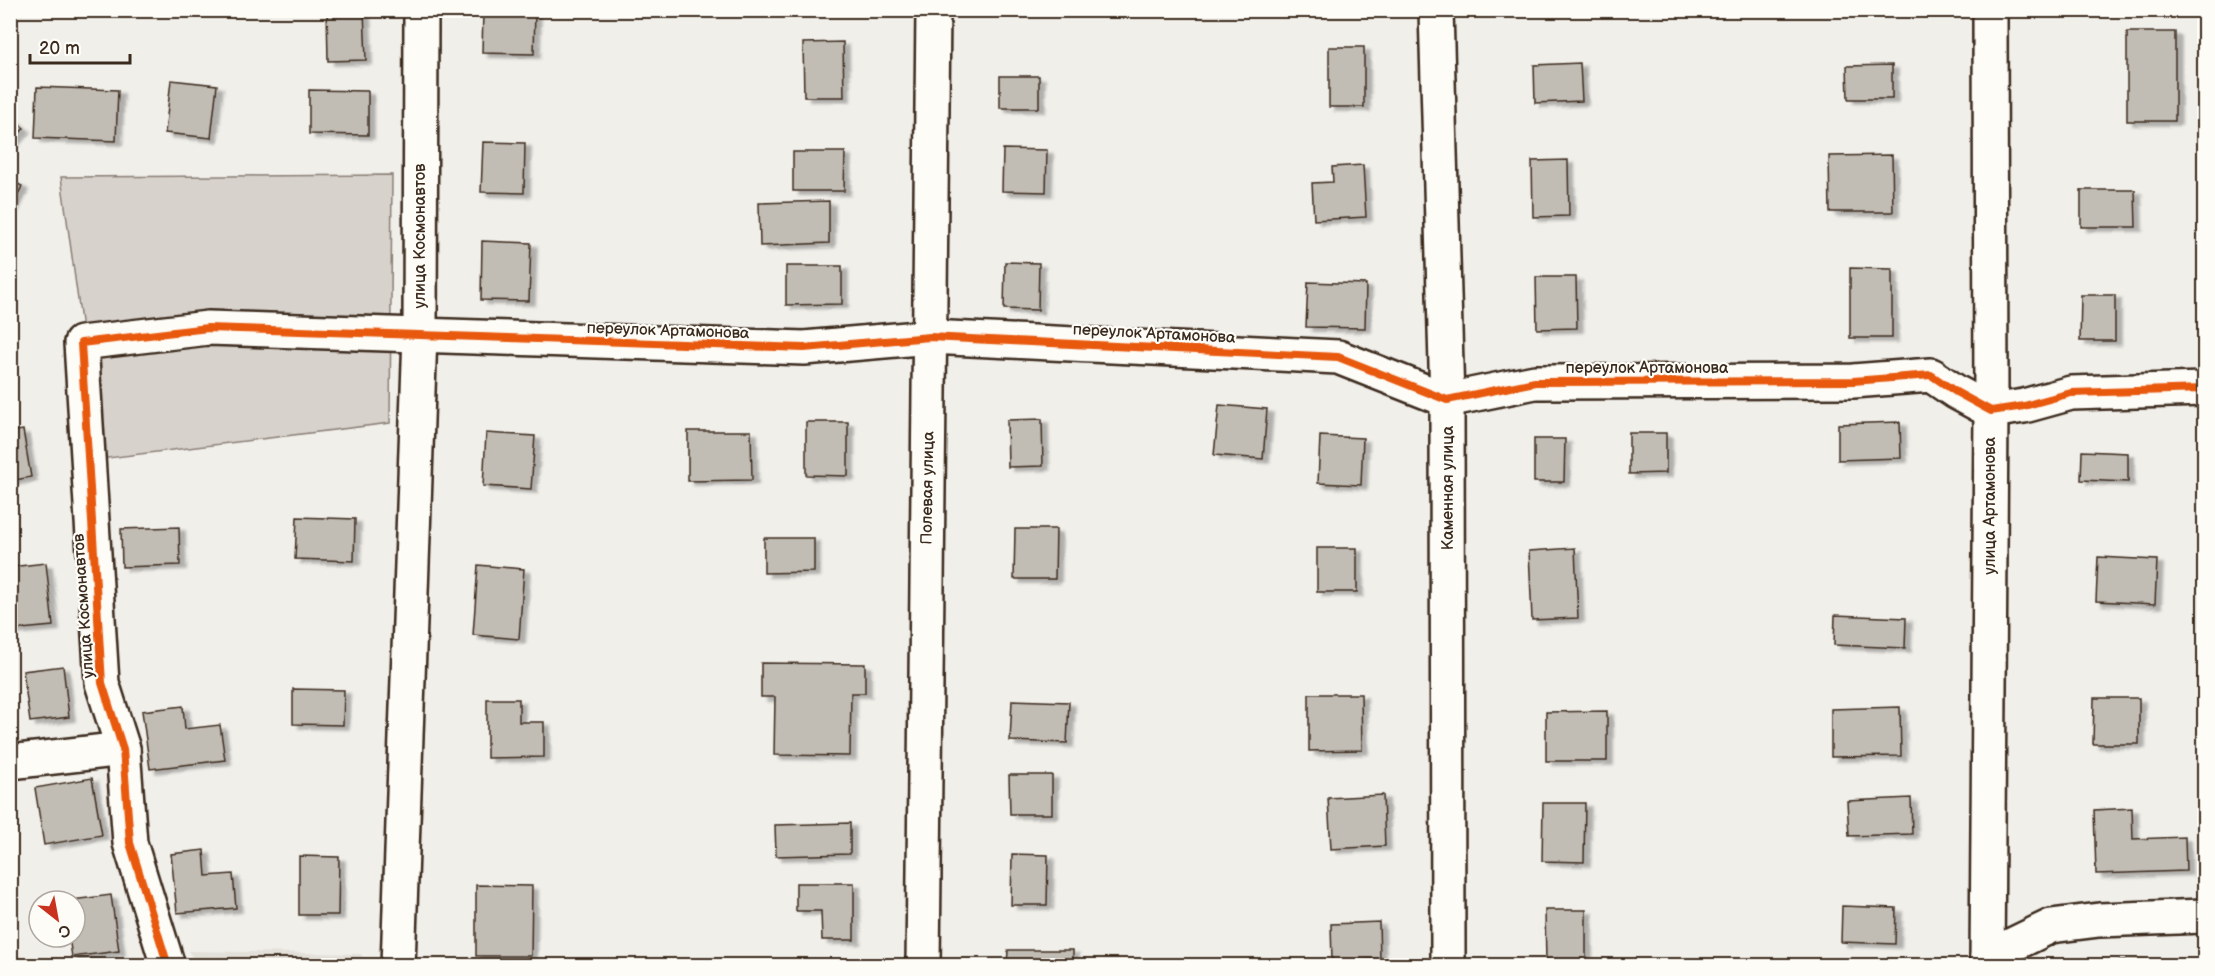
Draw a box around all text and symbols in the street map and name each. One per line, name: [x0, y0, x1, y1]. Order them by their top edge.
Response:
scale bar: [30, 27, 130, 65]
text: 20 m: [39, 38, 80, 59]
street label: улица Космонавтов: [411, 163, 430, 308]
street label: переулок Артамонова: [586, 319, 750, 343]
street label: переулок Артамонова: [1072, 320, 1236, 348]
street label: переулок Артамонова: [1566, 359, 1729, 378]
street label: Каменная улица: [1439, 425, 1458, 550]
street label: Полевая улица: [918, 431, 938, 545]
street label: улица Артамонова: [1981, 437, 2000, 575]
street label: улица Космонавтов: [69, 533, 99, 679]
north arrow: [27, 889, 87, 949]
text: С: [54, 920, 74, 942]

